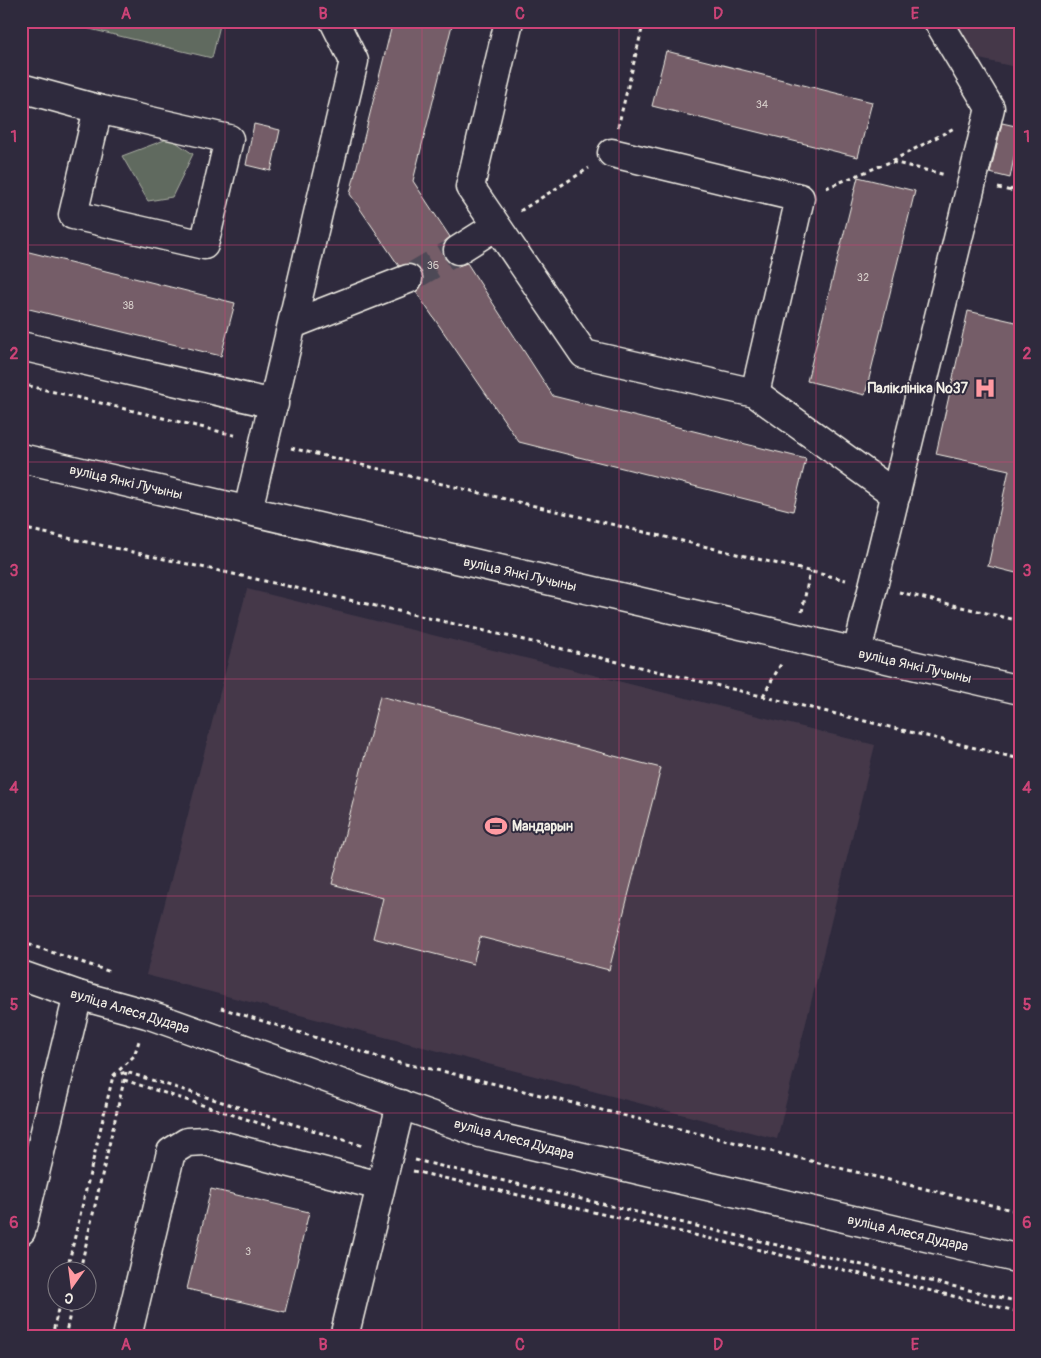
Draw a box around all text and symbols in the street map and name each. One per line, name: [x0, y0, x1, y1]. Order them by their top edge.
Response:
text: A: [121, 4, 132, 24]
text: B: [318, 4, 328, 24]
text: C: [515, 4, 525, 24]
text: D: [713, 4, 723, 24]
text: E: [911, 4, 920, 24]
house number: 34: [756, 98, 769, 111]
text: 1: [11, 127, 17, 147]
text: 1: [1024, 127, 1030, 147]
house number: 36: [427, 259, 439, 272]
house number: 32: [857, 271, 869, 284]
house number: 38: [122, 299, 134, 312]
text: 2: [10, 344, 19, 364]
text: 2: [1023, 344, 1032, 364]
hospital icon: Паліклініка №37: [972, 375, 998, 401]
place label: Паліклініка №37: [868, 380, 969, 397]
street label: вуліца Янкі Лучыны: [68, 461, 184, 503]
street label: вуліца Янкі Лучыны: [462, 553, 578, 595]
text: 3: [10, 561, 19, 581]
text: 3: [1023, 561, 1032, 581]
street label: вуліца Янкі Лучыны: [857, 645, 973, 687]
text: 4: [9, 778, 19, 798]
text: 4: [1022, 778, 1032, 798]
sports icon: Мандарын: [483, 813, 509, 839]
place label: Мандарын: [512, 818, 573, 835]
street label: вуліца Алеся Дудара: [68, 985, 192, 1037]
text: 5: [10, 995, 19, 1015]
text: 5: [1023, 995, 1032, 1015]
street label: вуліца Алеся Дудара: [452, 1115, 576, 1163]
street label: вуліца Алеся Дудара: [846, 1211, 970, 1255]
text: 6: [9, 1213, 19, 1233]
text: 6: [1022, 1213, 1032, 1233]
house number: 3: [245, 1245, 251, 1258]
north arrow: [48, 1260, 98, 1310]
text: С: [62, 1289, 75, 1307]
text: A: [121, 1335, 132, 1355]
text: B: [318, 1335, 328, 1355]
text: C: [515, 1335, 525, 1355]
text: D: [713, 1335, 723, 1355]
text: E: [911, 1335, 920, 1355]

